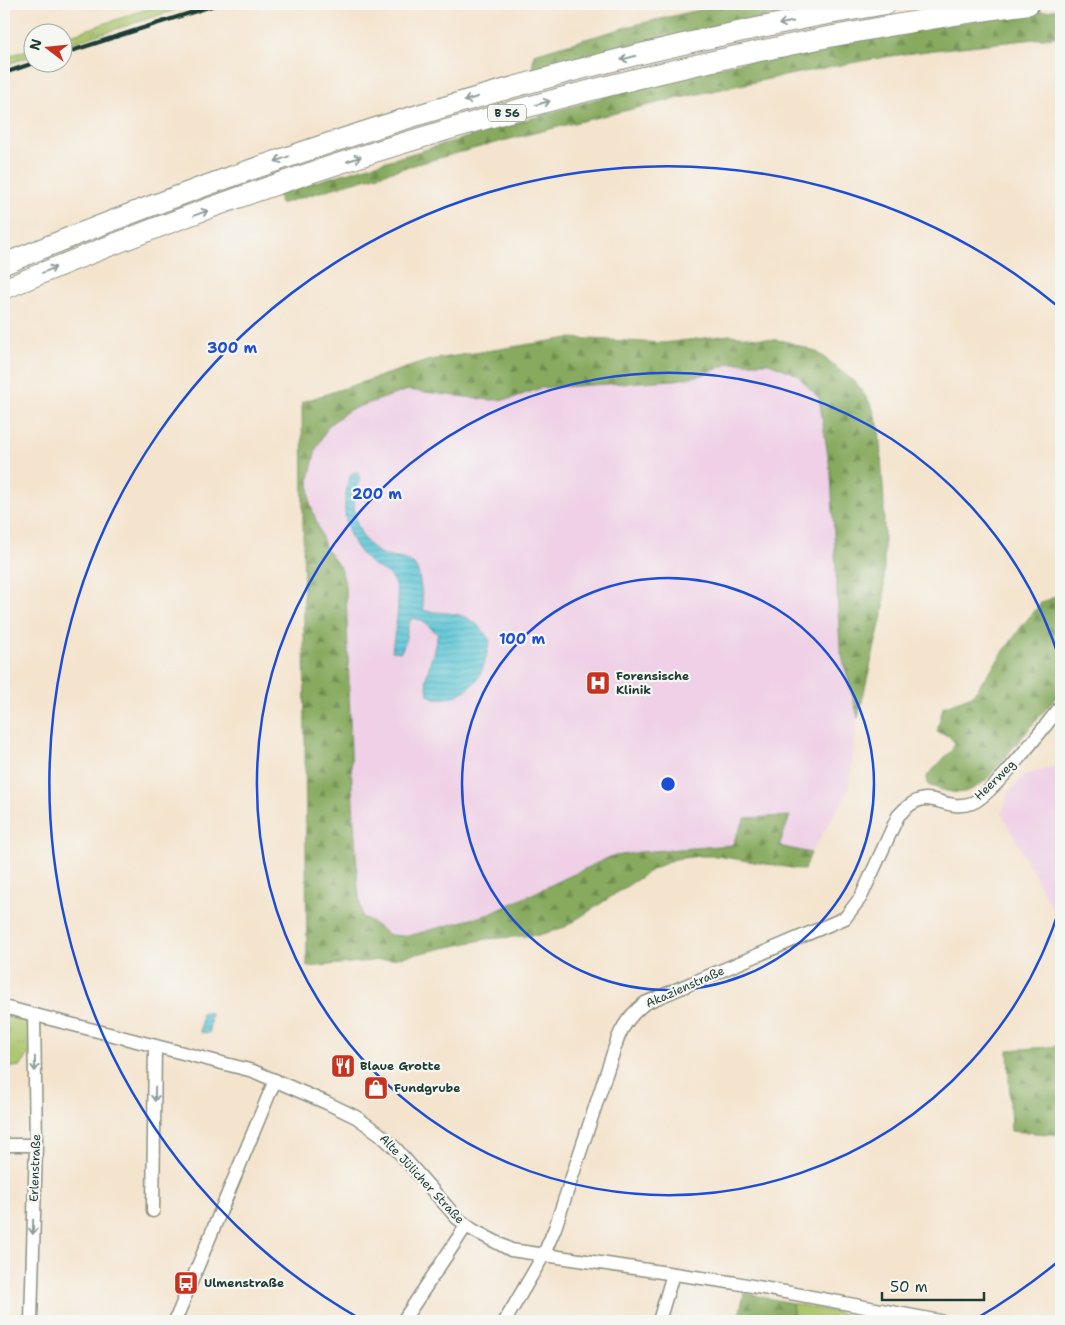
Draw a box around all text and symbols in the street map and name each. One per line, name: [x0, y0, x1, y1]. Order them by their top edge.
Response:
one-way arrow: [779, 18, 795, 28]
north arrow: [22, 22, 72, 72]
text: N: [25, 37, 46, 52]
one-way arrow: [620, 54, 636, 63]
one-way arrow: [463, 95, 479, 105]
one-way arrow: [535, 97, 551, 107]
road number: B 56: [488, 105, 526, 122]
one-way arrow: [346, 154, 361, 163]
one-way arrow: [275, 155, 291, 164]
one-way arrow: [193, 208, 208, 217]
one-way arrow: [41, 265, 56, 274]
text: 300 m: [207, 338, 257, 358]
text: 200 m: [352, 484, 402, 504]
text: 100 m: [499, 629, 545, 649]
place label: Forensische Klinik: [616, 668, 689, 698]
hospital icon: Forensische Klinik: [585, 670, 611, 696]
street label: Heerweg: [971, 756, 1019, 804]
centre of rings: [659, 775, 677, 793]
street label: Akazienstraße: [643, 962, 727, 1011]
restaurant icon: Blaue Grotte: [330, 1053, 356, 1079]
one-way arrow: [30, 1056, 40, 1072]
place label: Blaue Grotte: [360, 1058, 441, 1074]
shop icon: Fundgrube: [363, 1075, 389, 1101]
place label: Fundgrube: [394, 1080, 461, 1096]
one-way arrow: [150, 1086, 159, 1102]
street label: Alte Jülicher Straße: [376, 1131, 468, 1227]
street label: Erlenstraße: [26, 1134, 44, 1202]
one-way arrow: [28, 1218, 38, 1235]
bus stop icon: Ulmenstraße: [173, 1270, 199, 1296]
scale bar: [882, 1270, 985, 1302]
place label: Ulmenstraße: [204, 1275, 284, 1291]
text: 50 m: [890, 1277, 928, 1297]

